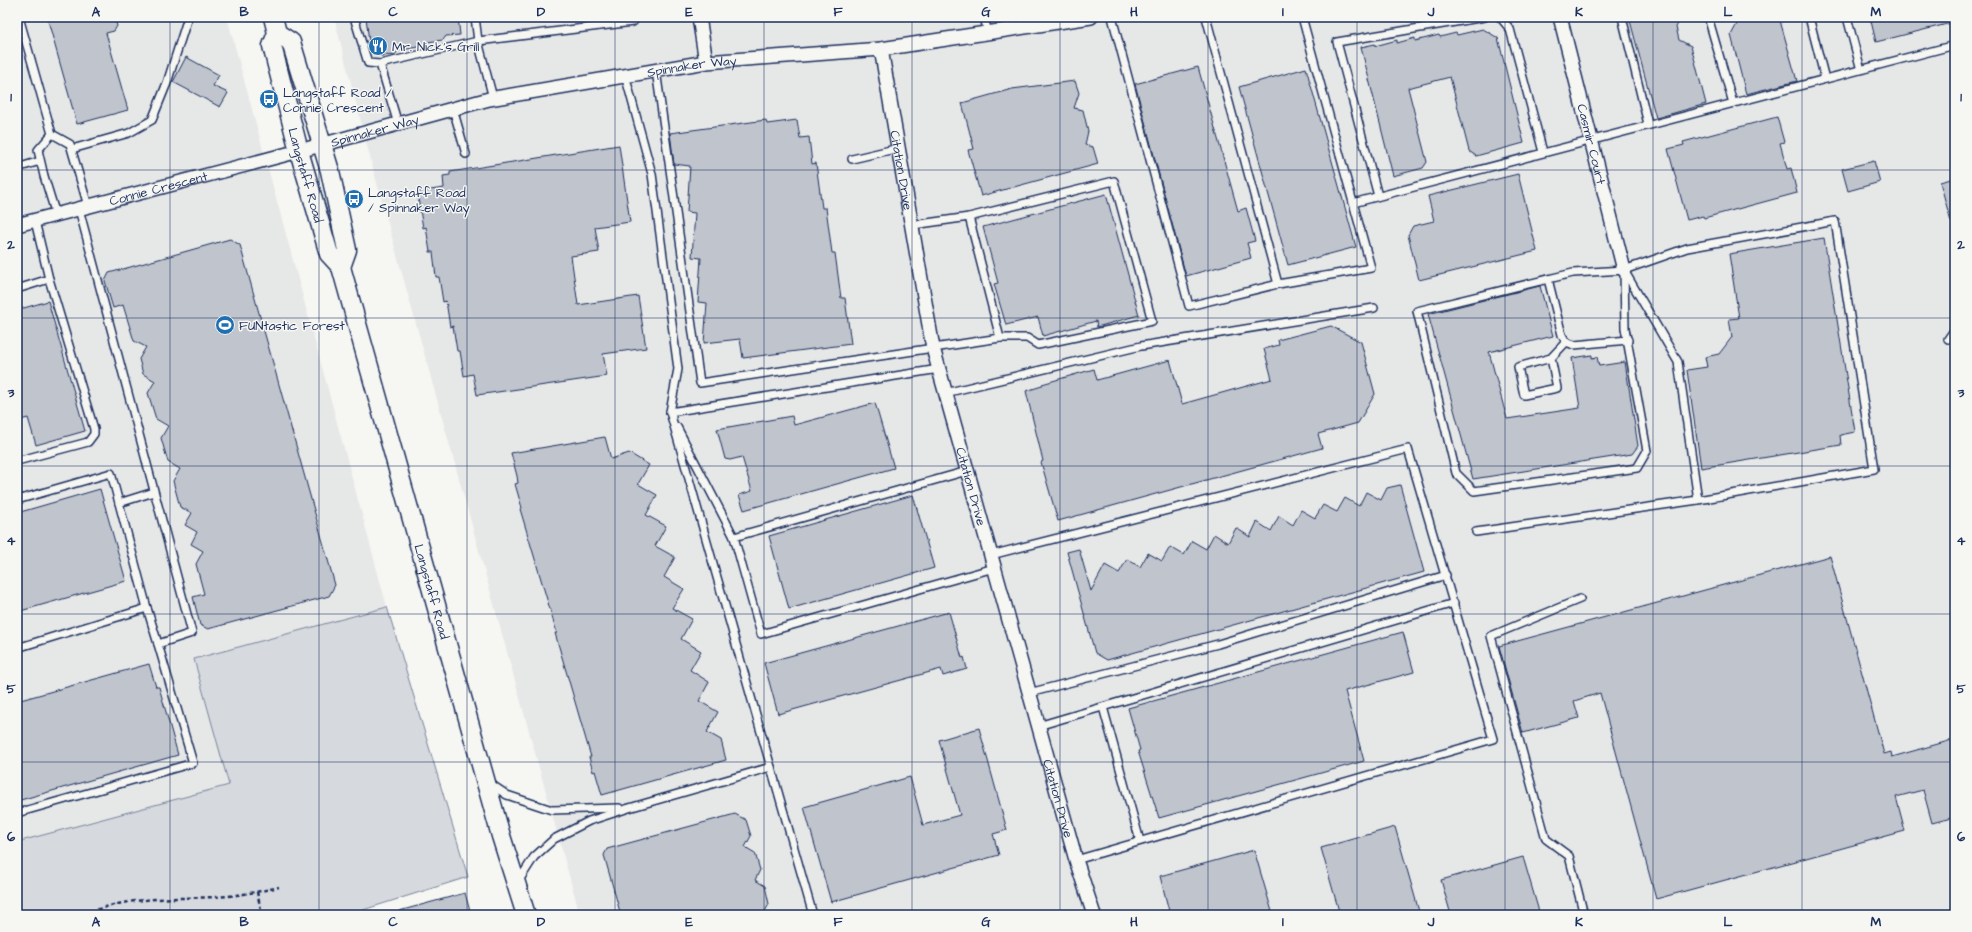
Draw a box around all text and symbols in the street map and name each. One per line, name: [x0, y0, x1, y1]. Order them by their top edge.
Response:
text: A: [92, 3, 101, 21]
text: B: [239, 3, 249, 21]
text: C: [388, 3, 398, 21]
text: D: [537, 3, 546, 21]
text: E: [685, 3, 693, 21]
text: F: [833, 3, 843, 21]
text: G: [981, 3, 991, 21]
text: H: [1130, 3, 1138, 21]
text: I: [1282, 3, 1284, 21]
text: J: [1427, 3, 1435, 21]
text: K: [1575, 3, 1583, 21]
text: L: [1723, 3, 1733, 21]
text: M: [1871, 3, 1882, 21]
restaurant icon: Mr. Nick's Grill: [367, 35, 389, 57]
place label: Mr. Nick's Grill: [392, 38, 479, 56]
street label: Spinnaker Way: [646, 52, 737, 82]
place label: Langstaff Road / Connie Crescent: [283, 84, 392, 117]
text: 1: [10, 88, 12, 106]
bus stop icon: Langstaff Road / Connie Crescent: [258, 88, 280, 110]
text: 1: [1960, 88, 1962, 106]
street label: Casmir Court: [1572, 102, 1610, 187]
street label: Spinnaker Way: [329, 111, 421, 152]
street label: Langstaff Road: [283, 126, 327, 225]
street label: Citation Drive: [885, 129, 917, 212]
street label: Connie Crescent: [107, 167, 210, 210]
place label: Langstaff Road / Spinnaker Way: [368, 184, 470, 218]
bus stop icon: Langstaff Road / Spinnaker Way: [343, 188, 365, 210]
text: 2: [6, 236, 15, 254]
text: 2: [1956, 236, 1965, 254]
sports icon: FUNtastic Forest: [214, 314, 236, 336]
place label: FUNtastic Forest: [239, 317, 346, 335]
text: 3: [7, 384, 15, 402]
text: 3: [1957, 384, 1965, 402]
street label: Citation Drive: [951, 445, 990, 528]
text: 4: [7, 532, 16, 550]
text: 4: [1957, 532, 1966, 550]
street label: Langstaff Road: [409, 542, 453, 642]
text: 5: [6, 680, 16, 698]
text: 5: [1956, 680, 1966, 698]
street label: Citation Drive: [1038, 757, 1077, 840]
text: 6: [7, 828, 16, 846]
text: 6: [1957, 828, 1966, 846]
text: A: [92, 913, 101, 931]
text: B: [239, 913, 249, 931]
text: C: [388, 913, 398, 931]
text: D: [537, 913, 546, 931]
text: E: [685, 913, 693, 931]
text: F: [833, 913, 843, 931]
text: G: [981, 913, 991, 931]
text: H: [1130, 913, 1138, 931]
text: I: [1282, 913, 1284, 931]
text: J: [1427, 913, 1435, 931]
text: K: [1575, 913, 1583, 931]
text: L: [1723, 913, 1733, 931]
text: M: [1871, 913, 1882, 931]

